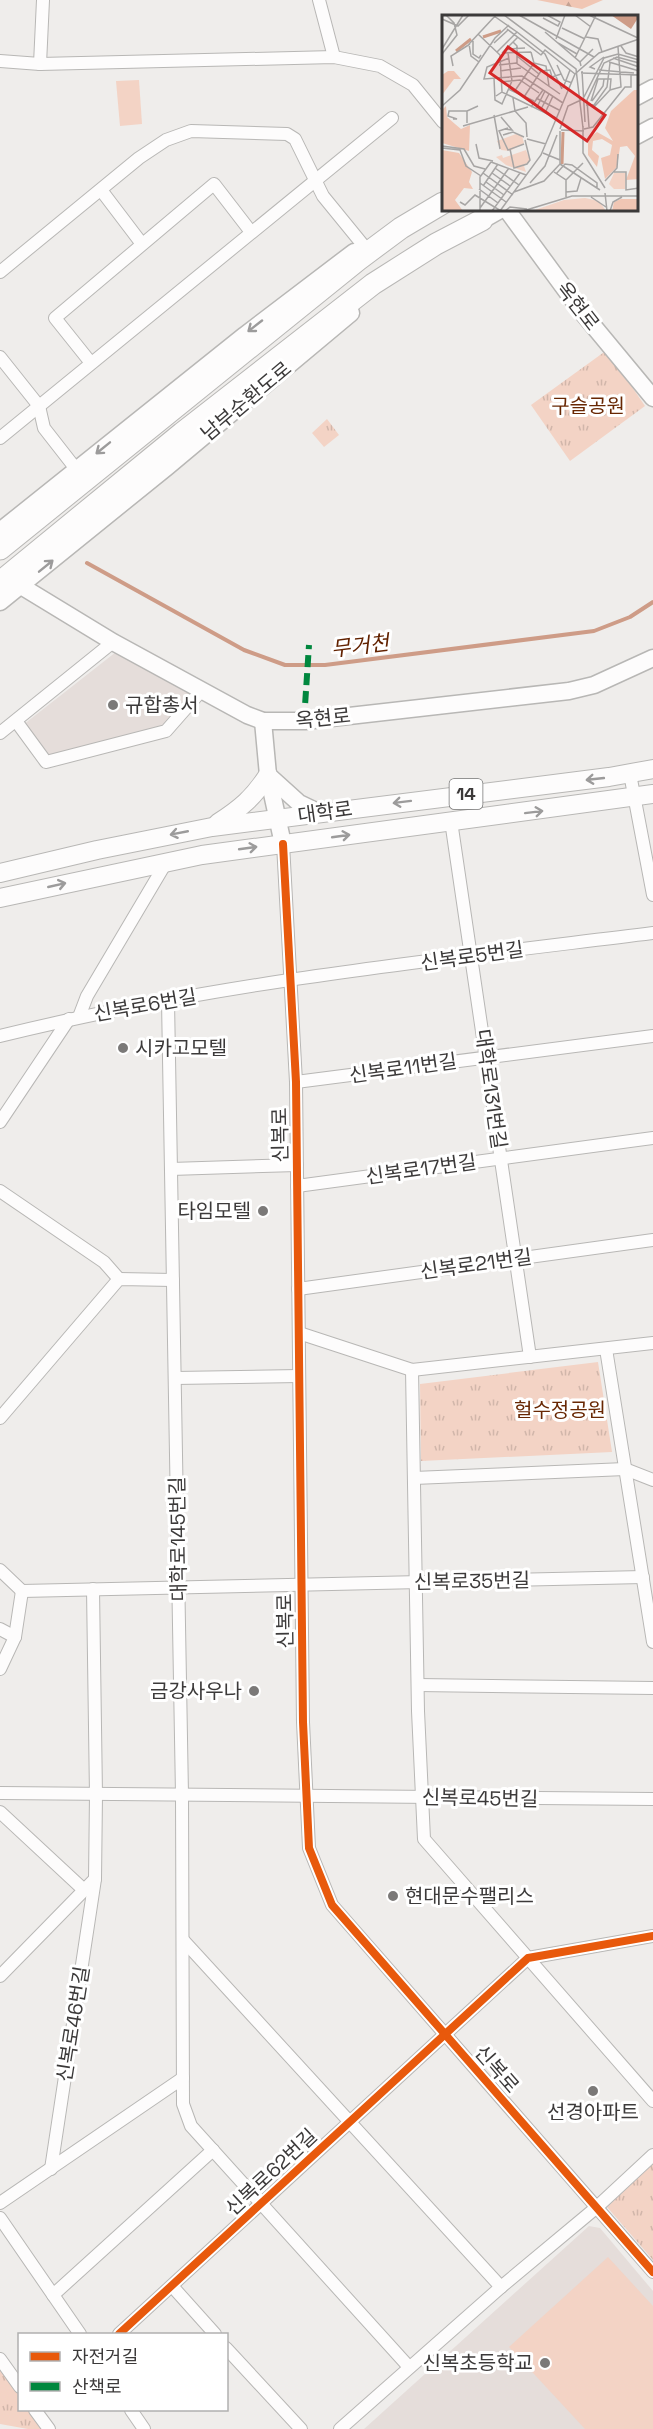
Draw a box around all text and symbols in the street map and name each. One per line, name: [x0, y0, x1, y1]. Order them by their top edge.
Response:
inset map: [442, 15, 638, 212]
street label: 옥현로: [551, 276, 605, 336]
one-way arrow: [248, 320, 264, 333]
street label: 남부순환도로: [195, 356, 297, 446]
park label: 구슬공원: [551, 393, 625, 419]
one-way arrow: [95, 441, 111, 454]
one-way arrow: [37, 559, 53, 572]
water label: 무거천: [330, 628, 393, 662]
place label: 규합총서: [125, 692, 199, 718]
marker: 규합총서: [106, 698, 120, 712]
street label: 옥현로: [294, 702, 352, 734]
one-way arrow: [586, 773, 606, 784]
road number: 14: [450, 779, 482, 809]
street label: 대학로: [296, 795, 354, 829]
one-way arrow: [392, 797, 412, 808]
one-way arrow: [524, 806, 544, 817]
one-way arrow: [169, 828, 189, 839]
one-way arrow: [330, 830, 350, 841]
one-way arrow: [238, 843, 258, 854]
one-way arrow: [47, 879, 66, 890]
street label: 신복로5번길: [419, 936, 525, 976]
street label: 신복로6번길: [91, 983, 199, 1027]
street label: 대학로131번길: [470, 1028, 512, 1150]
place label: 시카고모텔: [135, 1035, 227, 1061]
marker: 시카고모텔: [116, 1041, 130, 1055]
street label: 신복로11번길: [347, 1048, 459, 1088]
street label: 신복로: [267, 1107, 293, 1163]
street label: 신복로17번길: [364, 1148, 478, 1190]
place label: 타임모텔: [177, 1198, 251, 1224]
marker: 타임모텔: [256, 1204, 270, 1218]
street label: 신복로21번길: [419, 1243, 533, 1285]
park label: 헐수정공원: [514, 1397, 606, 1423]
street label: 대학로145번길: [164, 1476, 192, 1602]
street label: 신복로35번길: [414, 1567, 530, 1595]
street label: 신복로: [272, 1593, 298, 1649]
place label: 금강사우나: [150, 1678, 242, 1704]
marker: 금강사우나: [247, 1684, 261, 1698]
street label: 신복로45번길: [422, 1784, 538, 1812]
place label: 현대문수팰리스: [405, 1883, 534, 1909]
marker: 현대문수팰리스: [386, 1889, 400, 1903]
street label: 신복로46번길: [51, 1964, 95, 2084]
street label: 신복로: [469, 2040, 525, 2098]
marker: 선경아파트: [586, 2084, 600, 2098]
place label: 선경아파트: [547, 2099, 639, 2125]
street label: 신복로62번길: [220, 2123, 322, 2221]
legend: [18, 2333, 228, 2411]
text: 자전거길: [72, 2345, 138, 2368]
place label: 신복초등학교: [423, 2350, 533, 2376]
marker: 신복초등학교: [538, 2356, 552, 2370]
text: 산책로: [72, 2375, 122, 2398]

